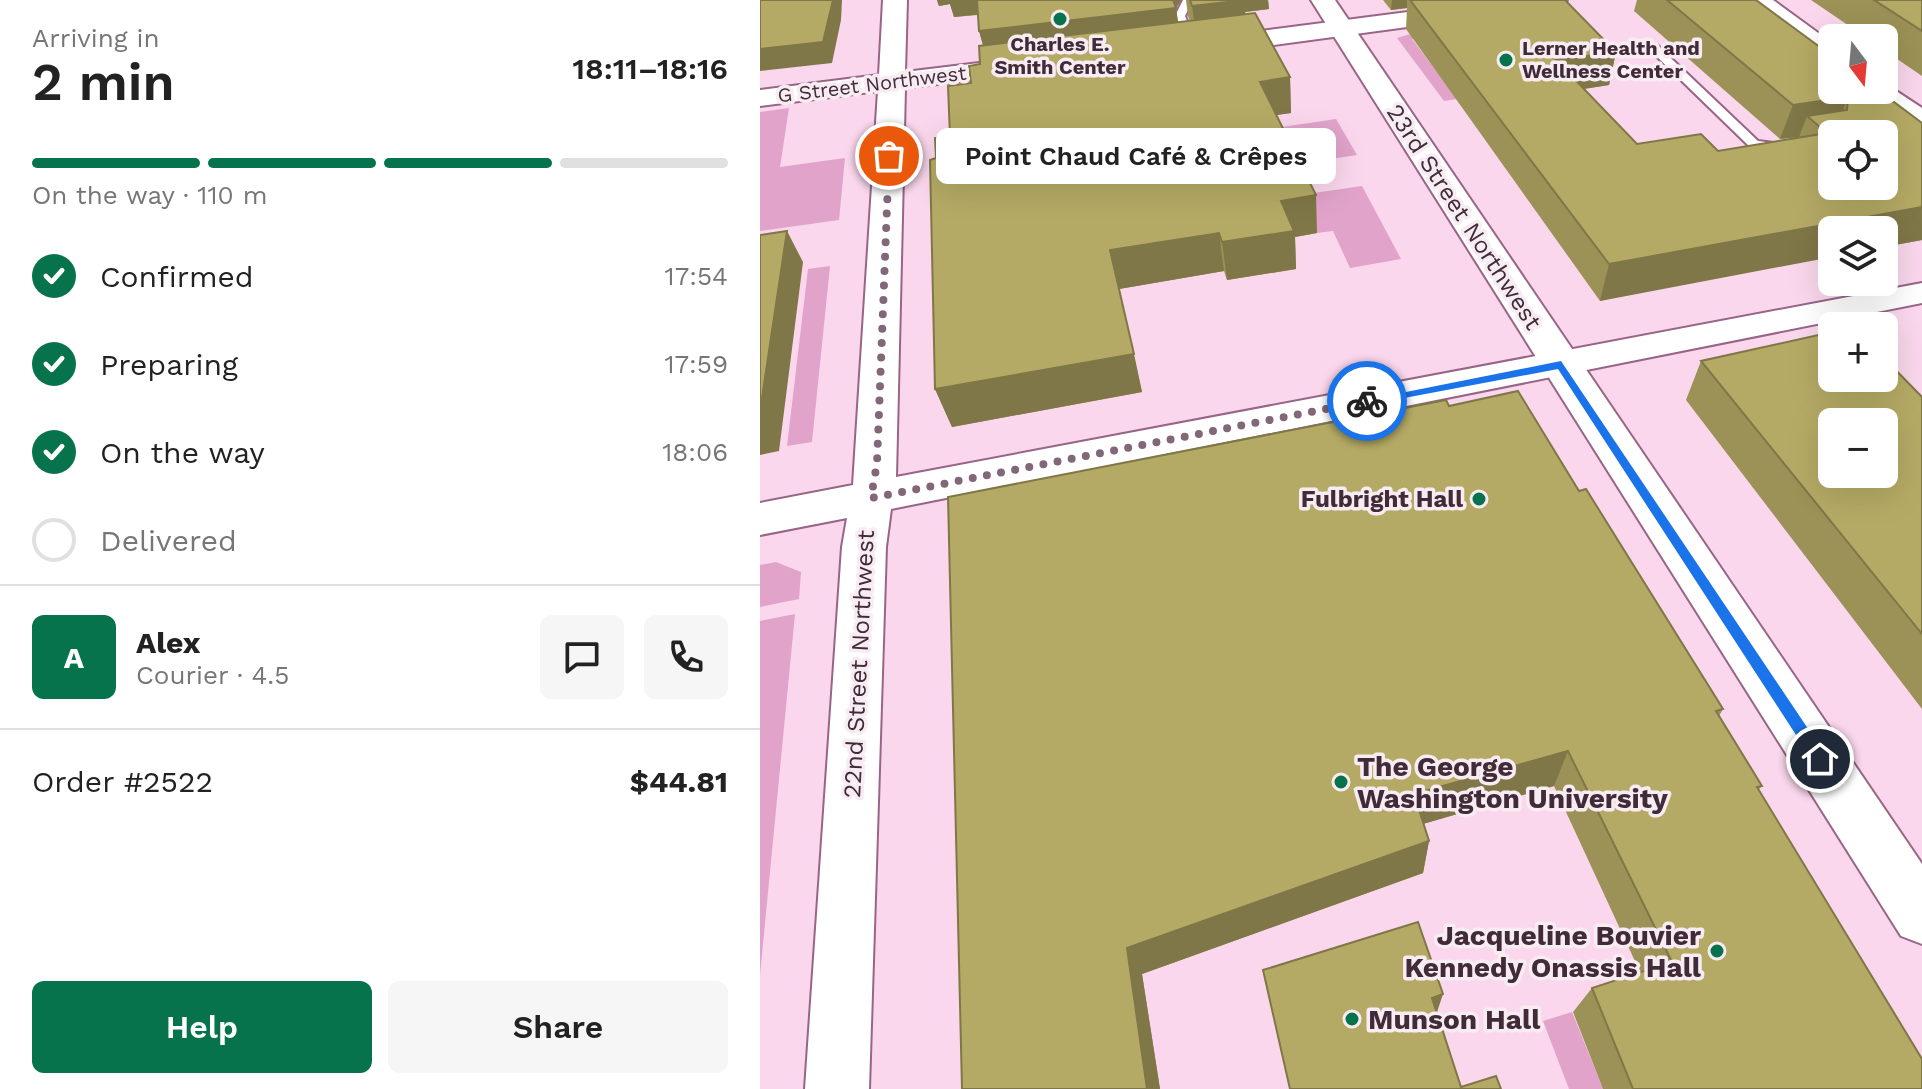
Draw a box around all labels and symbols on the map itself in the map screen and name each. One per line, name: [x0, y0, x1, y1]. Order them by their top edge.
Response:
marker: Charles E. Smith Center: [1051, 10, 1069, 28]
north arrow: [1818, 24, 1898, 104]
place label: Charles E. Smith Center: [994, 32, 1126, 79]
place label: Lerner Health and Wellness Center: [1522, 36, 1700, 83]
marker: Lerner Health and Wellness Center: [1497, 51, 1515, 69]
street label: G Street Northwest: [776, 60, 968, 107]
street label: 23rd Street Northwest: [1381, 99, 1547, 335]
pin: [855, 122, 923, 190]
callout: Point Chaud Café & Crêpes: [937, 128, 1337, 184]
courier: [1327, 361, 1407, 441]
place label: Fulbright Hall: [1301, 485, 1463, 513]
marker: Fulbright Hall: [1470, 490, 1488, 508]
street label: 22nd Street Northwest: [838, 529, 880, 799]
pin: [1786, 725, 1854, 793]
place label: The George Washington University: [1357, 750, 1668, 815]
marker: The George Washington University: [1332, 773, 1350, 791]
place label: Jacqueline Bouvier Kennedy Onassis Hall: [1405, 919, 1702, 984]
marker: Jacqueline Bouvier Kennedy Onassis Hall: [1708, 942, 1726, 960]
place label: Munson Hall: [1368, 1003, 1541, 1036]
marker: Munson Hall: [1343, 1010, 1361, 1028]

